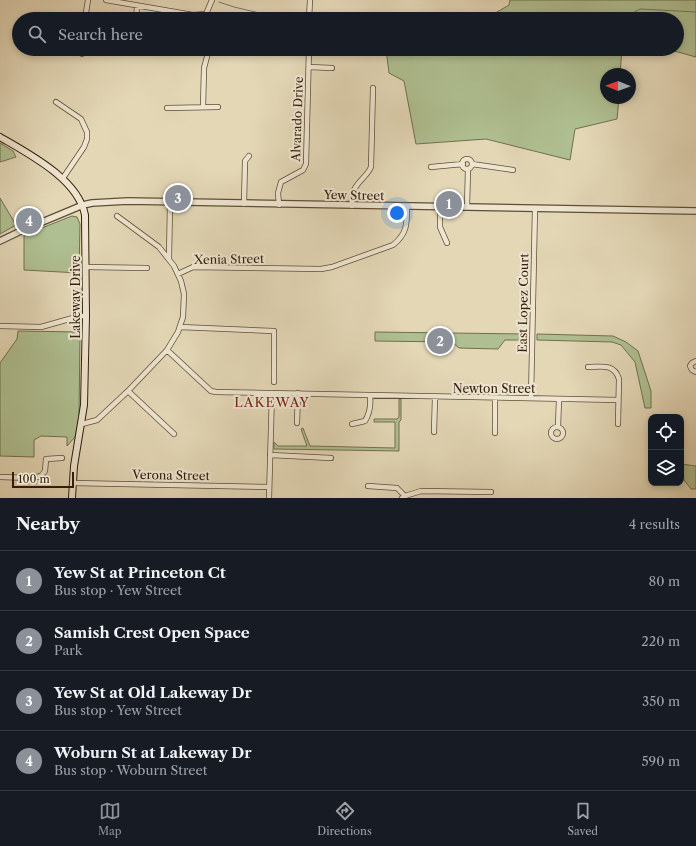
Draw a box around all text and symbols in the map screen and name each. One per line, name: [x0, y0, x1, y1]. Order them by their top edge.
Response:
search box: [12, 12, 684, 56]
icon: search: [26, 23, 48, 45]
text: Search here: [58, 25, 143, 44]
north arrow: [600, 68, 636, 104]
street label: Alvarado Drive: [288, 76, 306, 163]
pin: 3: [165, 183, 191, 213]
street label: Yew Street: [323, 187, 385, 203]
pin: 1: [436, 189, 462, 219]
your location: [387, 203, 407, 223]
pin: 4: [16, 206, 42, 236]
street label: Xenia Street: [193, 251, 265, 267]
street label: East Lopez Court: [515, 253, 531, 353]
street label: Lakeway Drive: [68, 255, 83, 339]
pin: 2: [427, 326, 453, 356]
street label: Newton Street: [453, 381, 536, 396]
district label: LAKEWAY: [234, 394, 310, 410]
map controls: [648, 414, 684, 486]
button: locate: [648, 414, 684, 450]
button: layers: [648, 450, 684, 486]
street label: Verona Street: [131, 467, 211, 483]
scale bar: [12, 470, 74, 489]
text: 100 m: [18, 472, 50, 486]
text: Nearby: [16, 514, 80, 534]
text: 4 results: [629, 516, 680, 532]
text: Yew St at Princeton Ct: [54, 563, 226, 582]
text: 1: [26, 573, 32, 589]
text: 80 m: [648, 573, 680, 589]
text: Bus stop · Yew Street: [54, 582, 182, 598]
text: Samish Crest Open Space: [54, 623, 250, 642]
text: 2: [25, 633, 33, 649]
text: 220 m: [641, 633, 680, 649]
text: Park: [54, 642, 82, 658]
text: Yew St at Old Lakeway Dr: [54, 683, 252, 702]
text: 3: [25, 693, 33, 709]
text: 350 m: [642, 693, 680, 709]
text: Bus stop · Yew Street: [54, 702, 182, 718]
text: Woburn St at Lakeway Dr: [54, 743, 252, 762]
text: 4: [25, 753, 33, 769]
text: 590 m: [642, 753, 680, 769]
text: Bus stop · Woburn Street: [54, 762, 207, 778]
tab: Map: [98, 800, 122, 838]
tab: Directions: [317, 800, 372, 838]
tab: Saved: [568, 800, 598, 838]

